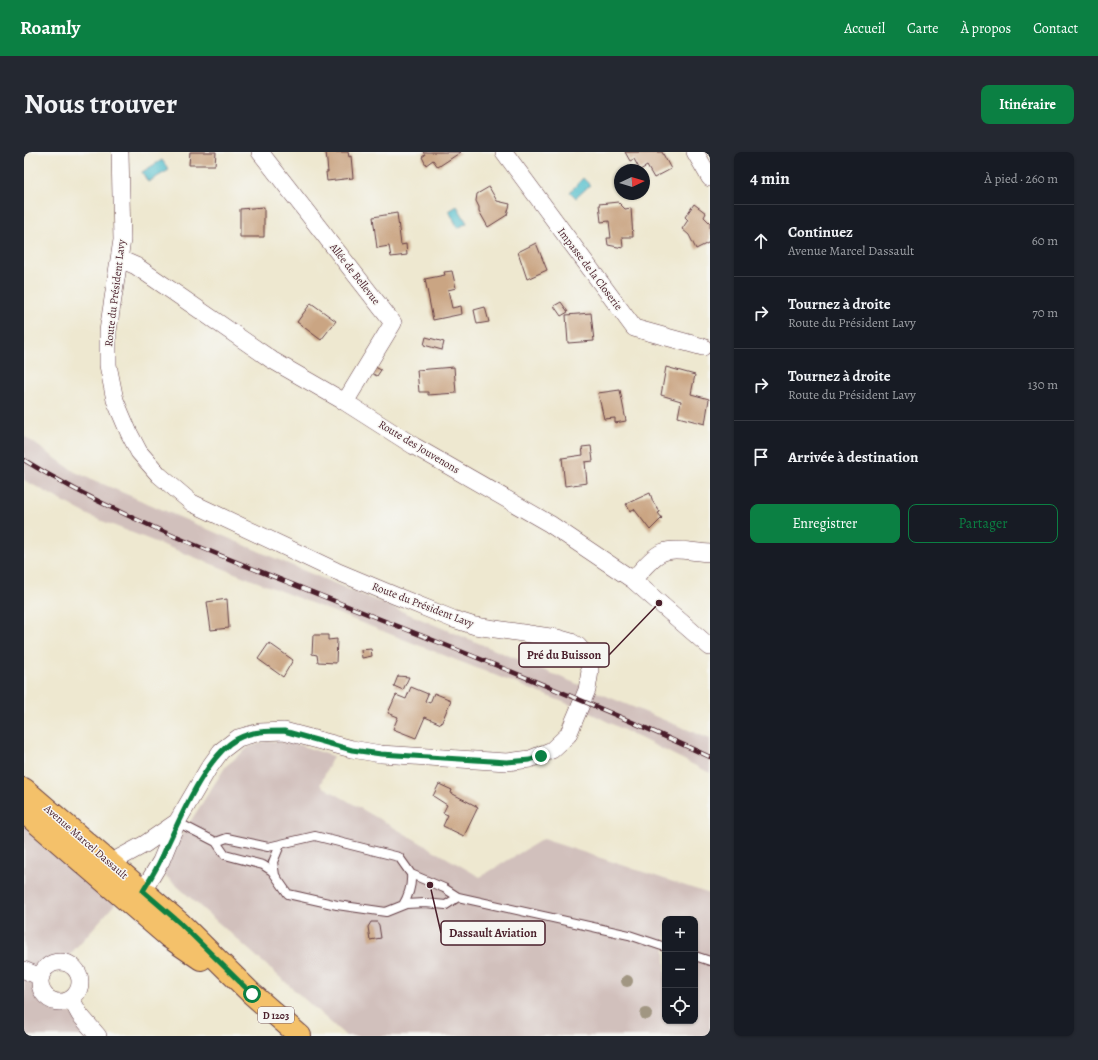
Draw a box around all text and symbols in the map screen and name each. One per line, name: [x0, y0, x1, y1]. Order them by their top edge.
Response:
text: Roamly: [20, 15, 80, 41]
text: Accueil: [844, 19, 885, 38]
text: Carte: [907, 19, 939, 38]
text: À propos: [961, 19, 1011, 38]
text: Contact: [1033, 19, 1078, 38]
text: Nous trouver: [24, 85, 177, 123]
button: Itinéraire: [981, 85, 1074, 124]
north arrow: [614, 164, 650, 200]
text: 4 min: [750, 167, 790, 190]
text: À pied · 260 m: [984, 170, 1058, 187]
text: Continuez: [788, 222, 853, 242]
street label: Impasse de la Closerie: [554, 225, 626, 313]
icon: ahead: [750, 230, 772, 252]
text: 60 m: [1032, 232, 1058, 249]
street label: Route du Président Lavy: [101, 238, 129, 348]
street label: Allée de Bellevue: [326, 239, 384, 308]
text: Avenue Marcel Dassault: [788, 242, 914, 259]
text: Tournez à droite: [788, 294, 891, 314]
icon: right: [750, 302, 772, 324]
text: 70 m: [1032, 304, 1058, 321]
text: Route du Président Lavy: [788, 314, 916, 331]
text: Tournez à droite: [788, 366, 891, 386]
icon: right: [750, 374, 772, 396]
text: 130 m: [1028, 376, 1058, 393]
text: Route du Président Lavy: [788, 386, 916, 403]
street label: Route des Jouvenons: [376, 417, 462, 477]
icon: arrive: [750, 446, 772, 468]
text: Arrivée à destination: [788, 447, 919, 467]
button: Enregistrer: [750, 504, 900, 543]
button: Partager: [908, 504, 1058, 543]
street label: Route du Président Lavy: [370, 579, 476, 631]
callout: Pré du Buisson: [519, 643, 609, 667]
text: Pré du Buisson: [527, 647, 602, 663]
route end: [532, 747, 550, 765]
street label: Avenue Marcel Dassault: [40, 801, 131, 883]
map controls: [662, 916, 698, 1024]
button: +: [662, 916, 698, 952]
callout: Dassault Aviation: [441, 921, 545, 945]
text: Dassault Aviation: [449, 925, 537, 941]
button: −: [662, 952, 698, 988]
route start: [243, 985, 261, 1003]
button: locate: [662, 988, 698, 1024]
road number: D 1203: [258, 1007, 294, 1023]

